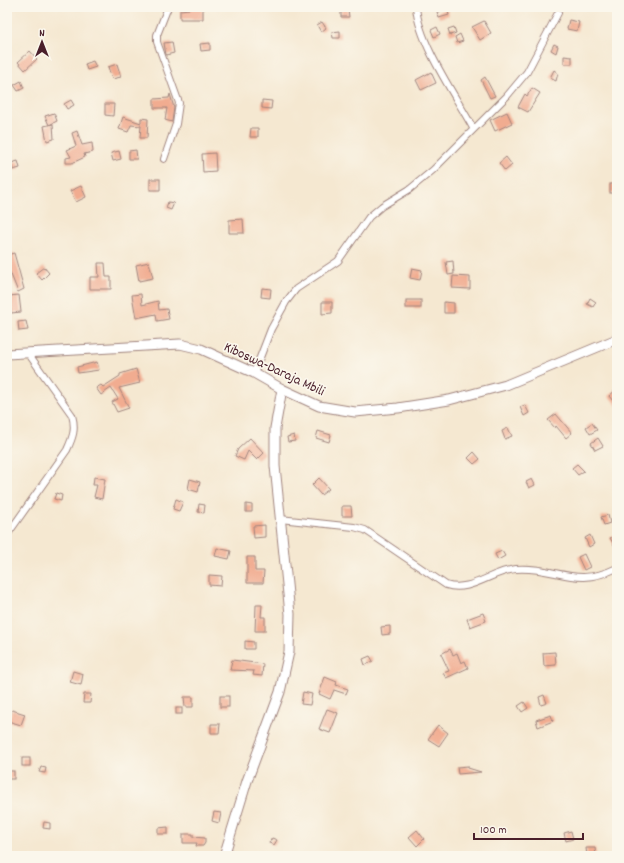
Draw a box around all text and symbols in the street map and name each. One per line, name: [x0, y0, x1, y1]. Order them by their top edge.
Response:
north arrow: [22, 22, 62, 62]
text: N: [39, 26, 45, 42]
street label: Kiboswa-Daraja Mbili: [220, 338, 328, 402]
scale bar: [474, 815, 583, 841]
text: 100 m: [480, 822, 507, 839]

